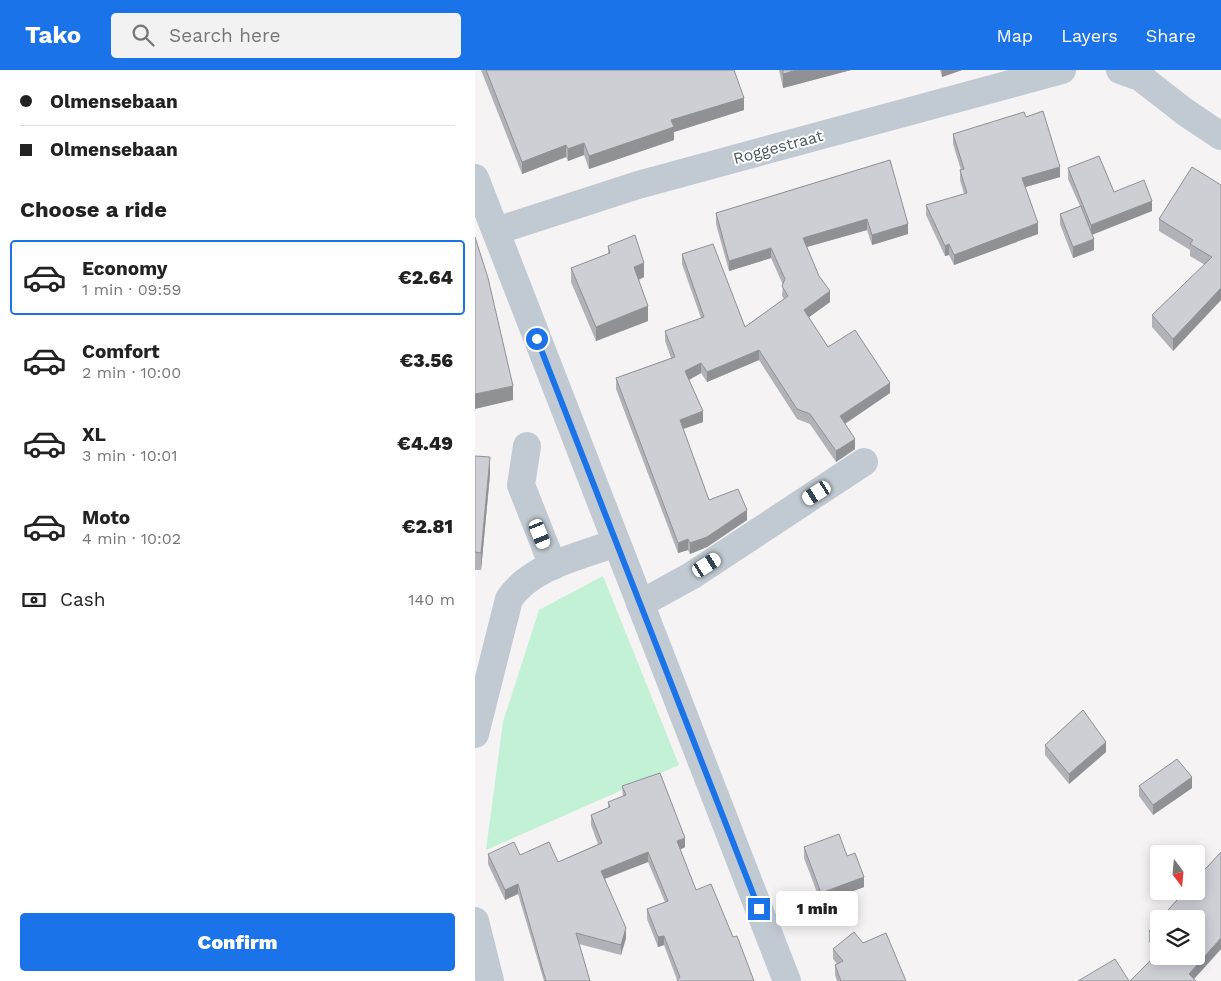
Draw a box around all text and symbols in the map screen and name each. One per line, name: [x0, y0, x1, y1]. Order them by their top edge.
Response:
search box: [111, 13, 461, 58]
text: Tako: [25, 21, 81, 49]
icon: search: [129, 21, 157, 49]
text: Search here: [169, 24, 280, 47]
text: Map: [996, 25, 1033, 46]
text: Layers: [1061, 25, 1118, 46]
text: Share: [1146, 25, 1196, 46]
text: Olmensebaan: [50, 90, 178, 113]
street label: Roggestraat: [731, 126, 825, 168]
text: Olmensebaan: [50, 138, 178, 161]
text: Choose a ride: [20, 197, 167, 222]
icon: car: [22, 255, 67, 300]
text: Economy: [82, 257, 167, 280]
text: €2.64: [398, 266, 453, 289]
text: 1 min · 09:59: [82, 280, 181, 299]
route start: [526, 328, 548, 350]
icon: car: [22, 338, 67, 383]
text: Comfort: [82, 340, 160, 363]
text: €3.56: [400, 349, 453, 372]
text: 2 min · 10:00: [82, 363, 181, 382]
icon: car: [22, 421, 67, 466]
text: XL: [82, 423, 106, 446]
text: €4.49: [397, 432, 453, 455]
text: 3 min · 10:01: [82, 446, 178, 465]
car: [800, 479, 833, 507]
icon: car: [22, 504, 67, 549]
text: Moto: [82, 506, 130, 529]
text: €2.81: [402, 515, 453, 538]
car: [527, 517, 552, 551]
text: 4 min · 10:02: [82, 529, 181, 548]
car: [690, 551, 723, 579]
icon: cash: [20, 586, 48, 614]
text: Cash: [60, 588, 106, 611]
text: 140 m: [408, 590, 455, 609]
north arrow: [1150, 845, 1205, 900]
map controls: [1150, 845, 1205, 965]
callout: 1 min: [777, 892, 859, 926]
route end: [748, 898, 770, 920]
text: 1 min: [796, 899, 838, 918]
button: layers: [1150, 910, 1205, 965]
button: Confirm: [20, 913, 455, 971]

